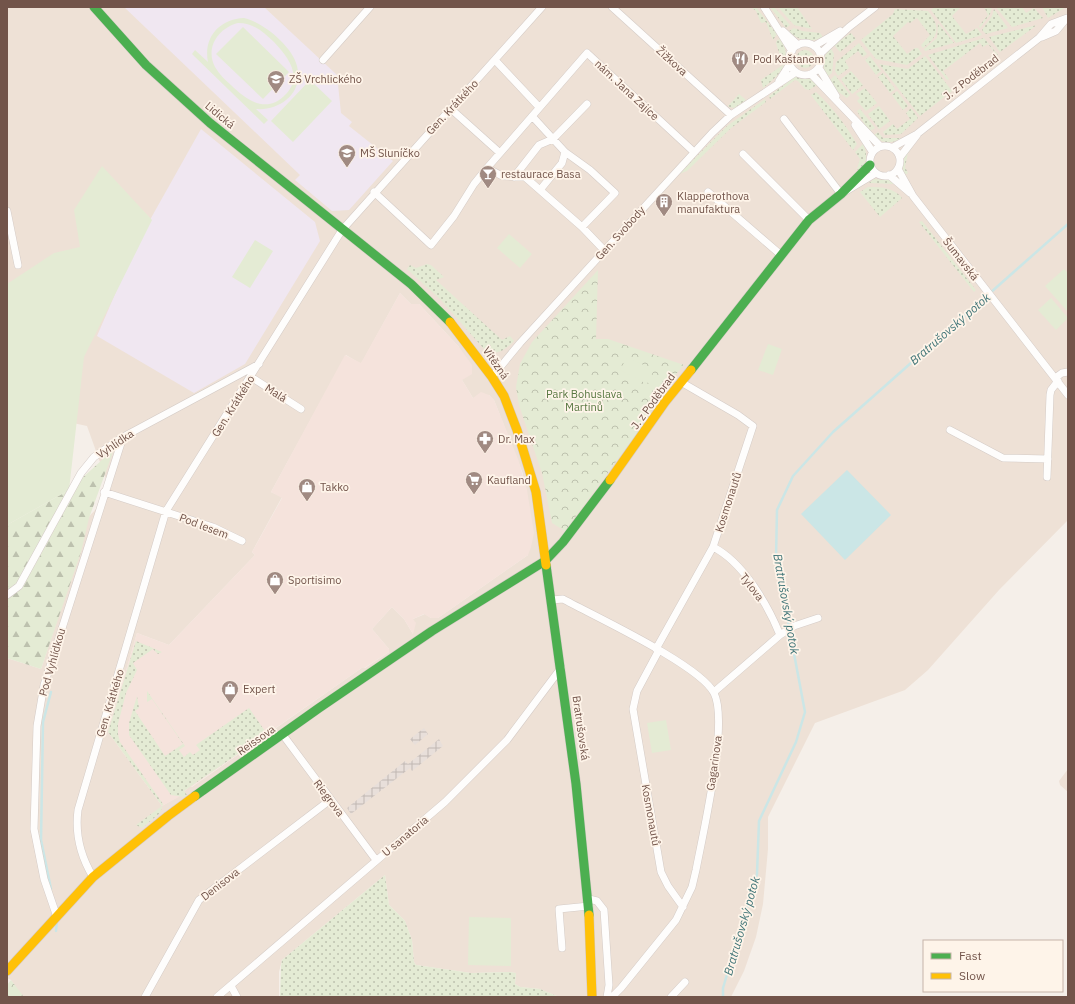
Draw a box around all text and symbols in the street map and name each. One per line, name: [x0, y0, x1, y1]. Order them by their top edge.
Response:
street label: Žižkova: [654, 43, 691, 79]
restaurant icon: Pod Kaštanem: [730, 49, 750, 74]
street label: J. z Poděbrad: [941, 51, 1001, 103]
place label: Pod Kaštanem: [753, 52, 824, 66]
street label: nám. Jana Zajíce: [592, 57, 662, 123]
school or university icon: ZŠ Vrchlického: [266, 69, 286, 94]
place label: ZŠ Vrchlického: [289, 72, 362, 86]
street label: Gen. Krátkého: [423, 77, 481, 137]
street label: Lidická: [202, 99, 238, 132]
school or university icon: MŠ Sluníčko: [337, 143, 357, 168]
place label: MŠ Sluníčko: [360, 146, 420, 160]
bar icon: restaurace Basa: [478, 164, 498, 189]
place label: restaurace Basa: [501, 167, 581, 181]
place label: Klapperothova manufaktura: [677, 189, 749, 216]
building icon: Klapperothova manufaktura: [654, 192, 674, 217]
street label: Gen. Svobody: [592, 203, 648, 263]
street label: Šumavská: [940, 235, 982, 283]
water label: Bratrušovský potok: [906, 289, 994, 368]
street label: Vítězná: [480, 344, 512, 382]
street label: J. z Poděbrad: [628, 370, 678, 432]
street label: Gen. Krátkého: [208, 373, 258, 439]
street label: Malá: [262, 381, 290, 405]
park label: Park Bohuslava Martinů: [546, 387, 622, 414]
street label: Vyhlídka: [94, 426, 136, 462]
pharmacy icon: Dr. Max: [475, 429, 495, 454]
place label: Dr. Max: [498, 432, 535, 446]
supermarket icon: Kaufland: [464, 470, 484, 495]
street label: Kosmonautů: [712, 470, 744, 534]
place label: Kaufland: [487, 473, 531, 487]
shop icon: Takko: [297, 477, 317, 502]
place label: Takko: [320, 480, 349, 494]
street label: Pod lesem: [177, 510, 231, 542]
water label: Bratrušovský potok: [770, 552, 803, 656]
shop icon: Sportisimo: [265, 570, 285, 595]
street label: Tylova: [737, 570, 767, 604]
place label: Sportisimo: [288, 573, 342, 587]
street label: Pod Vyhlídkou: [36, 626, 68, 698]
street label: Gen. Krátkého: [93, 667, 127, 739]
shop icon: Expert: [220, 679, 240, 704]
place label: Expert: [243, 682, 275, 696]
street label: Bratrušovská: [570, 695, 592, 761]
street label: Reissova: [234, 722, 278, 758]
street label: Gagarinova: [703, 734, 725, 791]
street label: Riegrova: [311, 777, 348, 819]
street label: Kosmonautů: [639, 783, 663, 847]
street label: U sanatoria: [379, 813, 431, 859]
street label: Denisova: [198, 865, 242, 903]
water label: Bratrušovský potok: [720, 874, 763, 977]
legend: [923, 940, 1063, 992]
text: Fast: [959, 948, 982, 963]
text: Slow: [959, 968, 985, 983]

